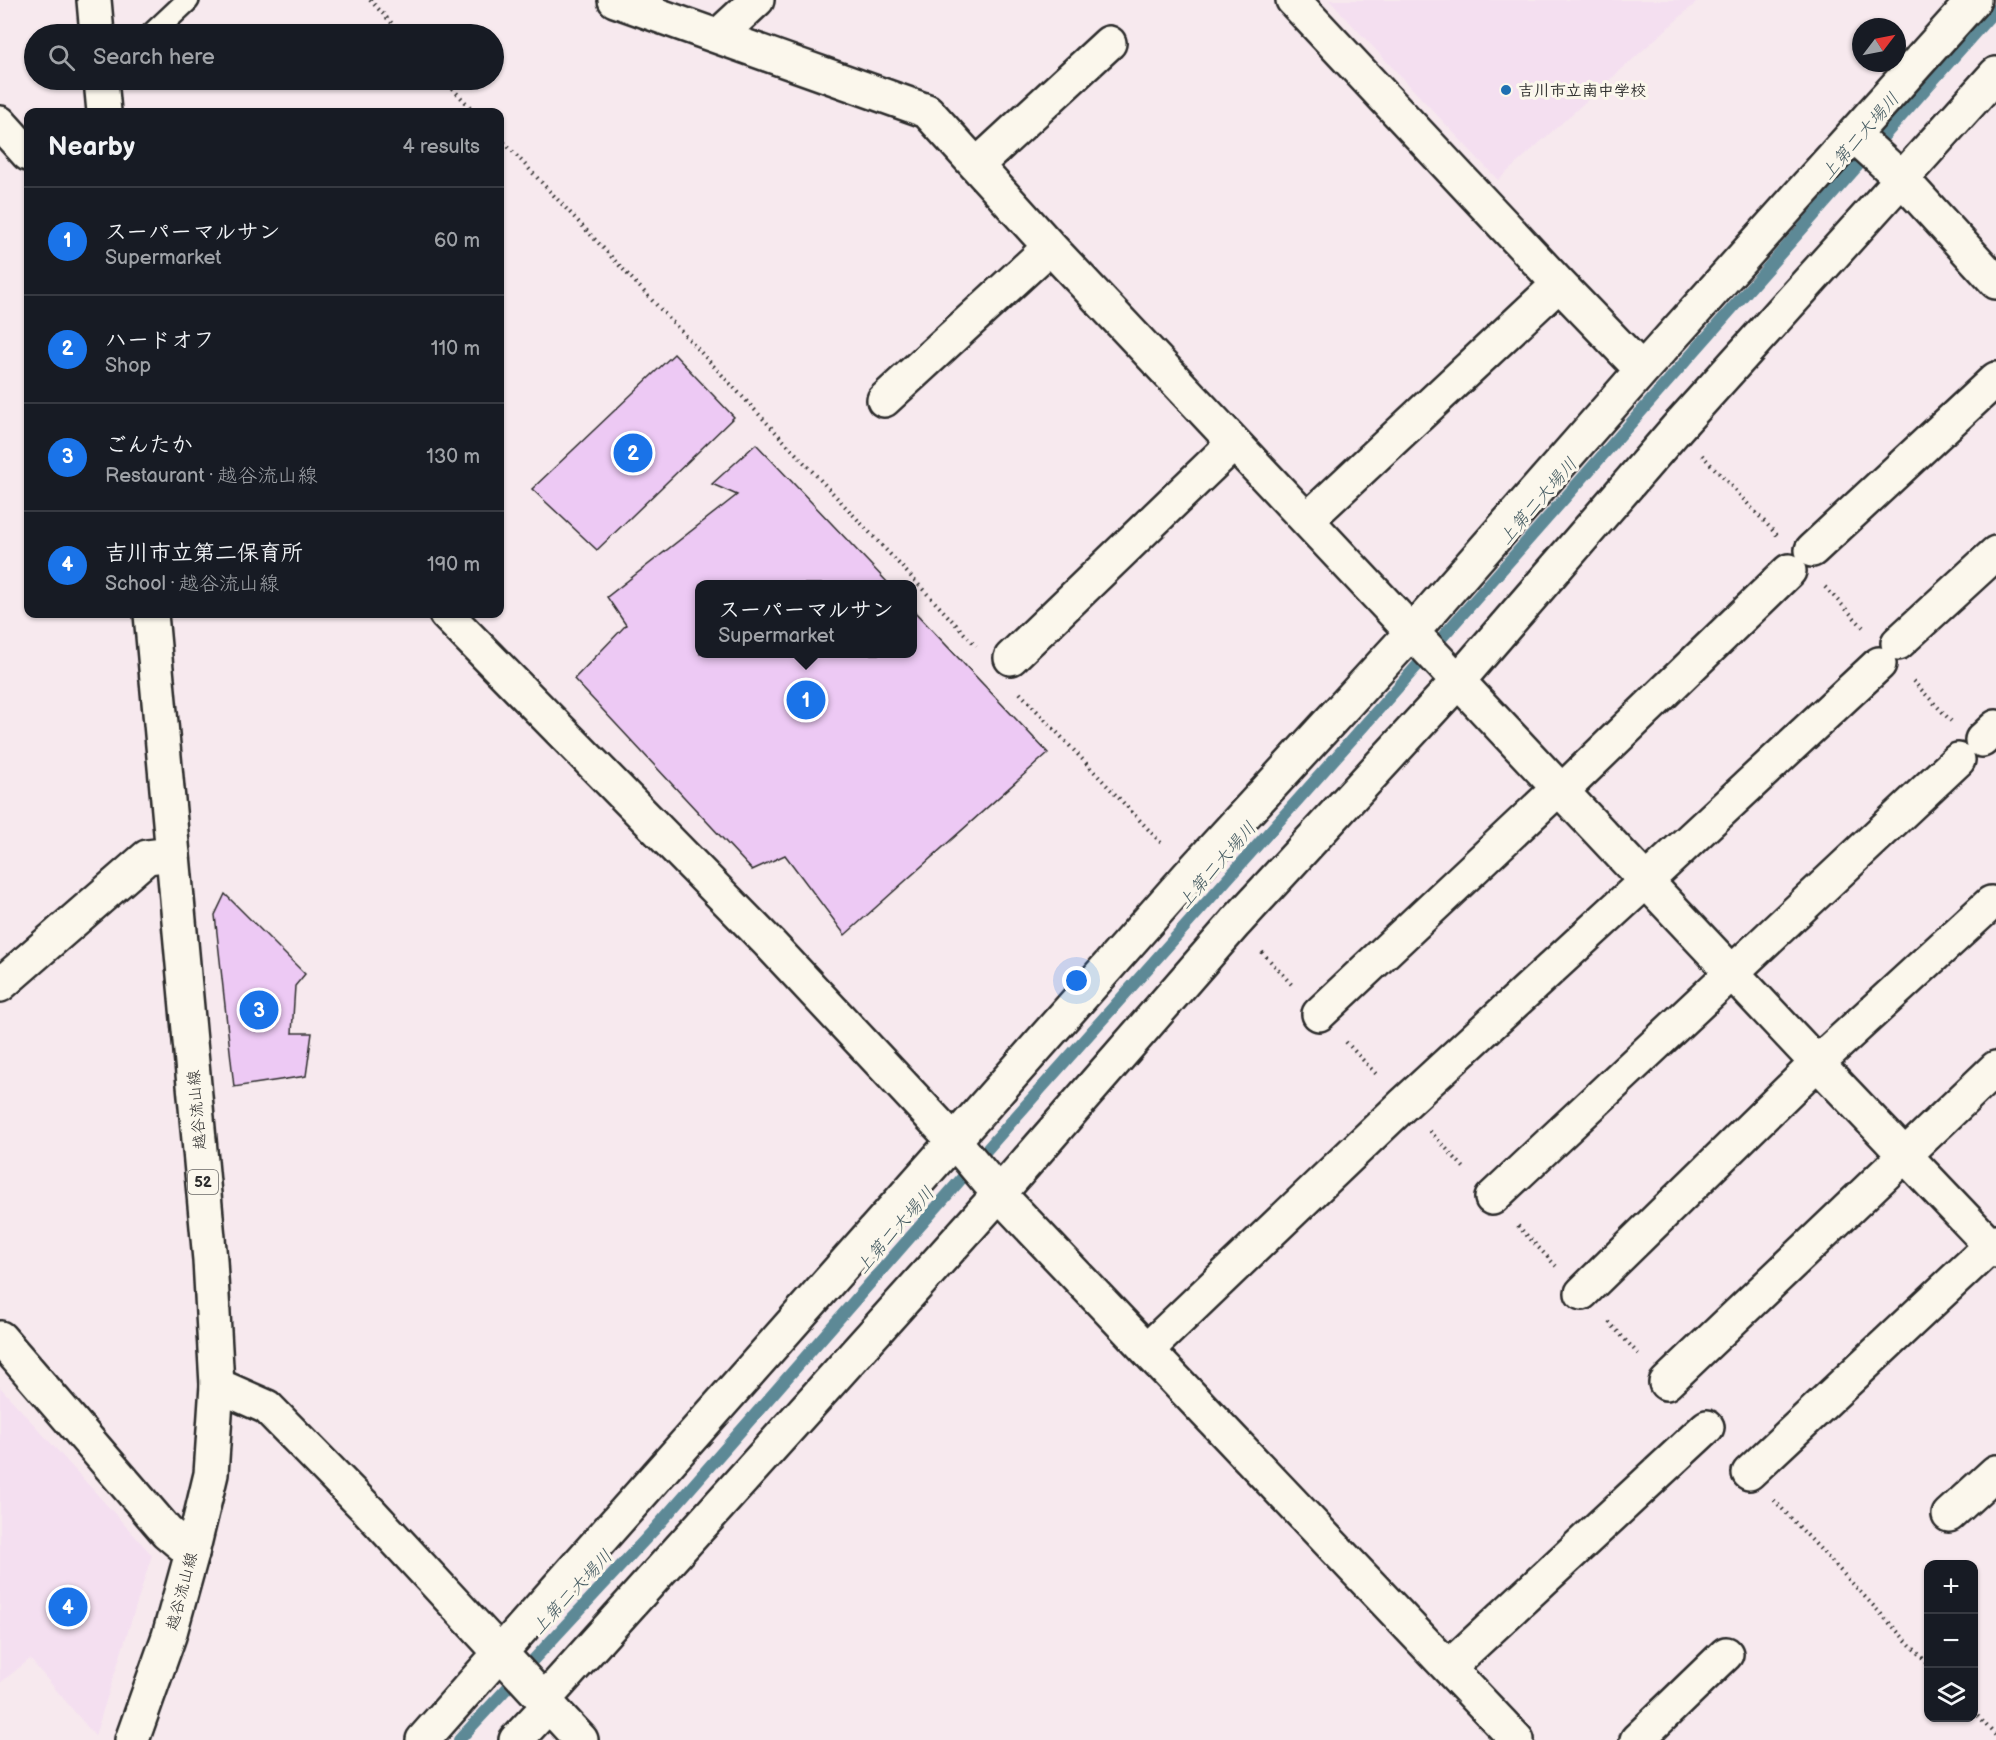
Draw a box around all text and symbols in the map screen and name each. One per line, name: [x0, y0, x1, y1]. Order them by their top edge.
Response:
north arrow: [1852, 18, 1906, 72]
search box: [24, 24, 504, 90]
icon: search: [45, 41, 78, 74]
text: Search here: [93, 44, 215, 71]
place label: 吉川市立南中学校: [1518, 82, 1646, 101]
marker: 吉川市立南中学校: [1499, 83, 1513, 97]
water label: 上第二大場川: [1817, 89, 1904, 184]
text: Nearby: [48, 132, 135, 163]
text: 4 results: [402, 135, 480, 159]
text: スーパーマルサン: [105, 219, 281, 246]
text: 1: [63, 229, 72, 253]
text: 60 m: [434, 229, 480, 253]
text: Supermarket: [105, 246, 221, 270]
text: ハードオフ: [105, 327, 215, 354]
text: 2: [62, 337, 73, 361]
text: 110 m: [431, 337, 480, 361]
text: Shop: [105, 354, 151, 378]
pin: 2: [614, 430, 652, 476]
text: ごんたか: [105, 432, 193, 459]
text: 3: [62, 445, 73, 469]
text: 130 m: [426, 445, 480, 469]
water label: 上第二大場川: [1495, 454, 1582, 549]
text: Restaurant · 越谷流山線: [105, 464, 318, 488]
text: 吉川市立第二保育所: [105, 540, 303, 567]
text: 4: [62, 553, 73, 577]
text: 190 m: [427, 553, 480, 577]
text: School · 越谷流山線: [105, 572, 279, 596]
popup: [695, 580, 917, 658]
text: スーパーマルサン: [718, 597, 894, 624]
text: Supermarket: [718, 624, 835, 648]
pin: 1: [786, 678, 826, 722]
water label: 上第二大場川: [1174, 818, 1261, 913]
your location: [1062, 966, 1091, 995]
pin: 3: [240, 988, 278, 1032]
street label: 越谷流山線: [185, 1069, 210, 1151]
road number: 52: [188, 1170, 218, 1194]
water label: 上第二大場川: [852, 1183, 939, 1278]
water label: 上第二大場川: [528, 1546, 617, 1639]
street label: 越谷流山線: [163, 1550, 202, 1632]
map controls: [1924, 1560, 1978, 1722]
button: +: [1924, 1560, 1978, 1614]
pin: 4: [48, 1584, 88, 1630]
button: −: [1924, 1614, 1978, 1668]
button: layers: [1924, 1668, 1978, 1722]

